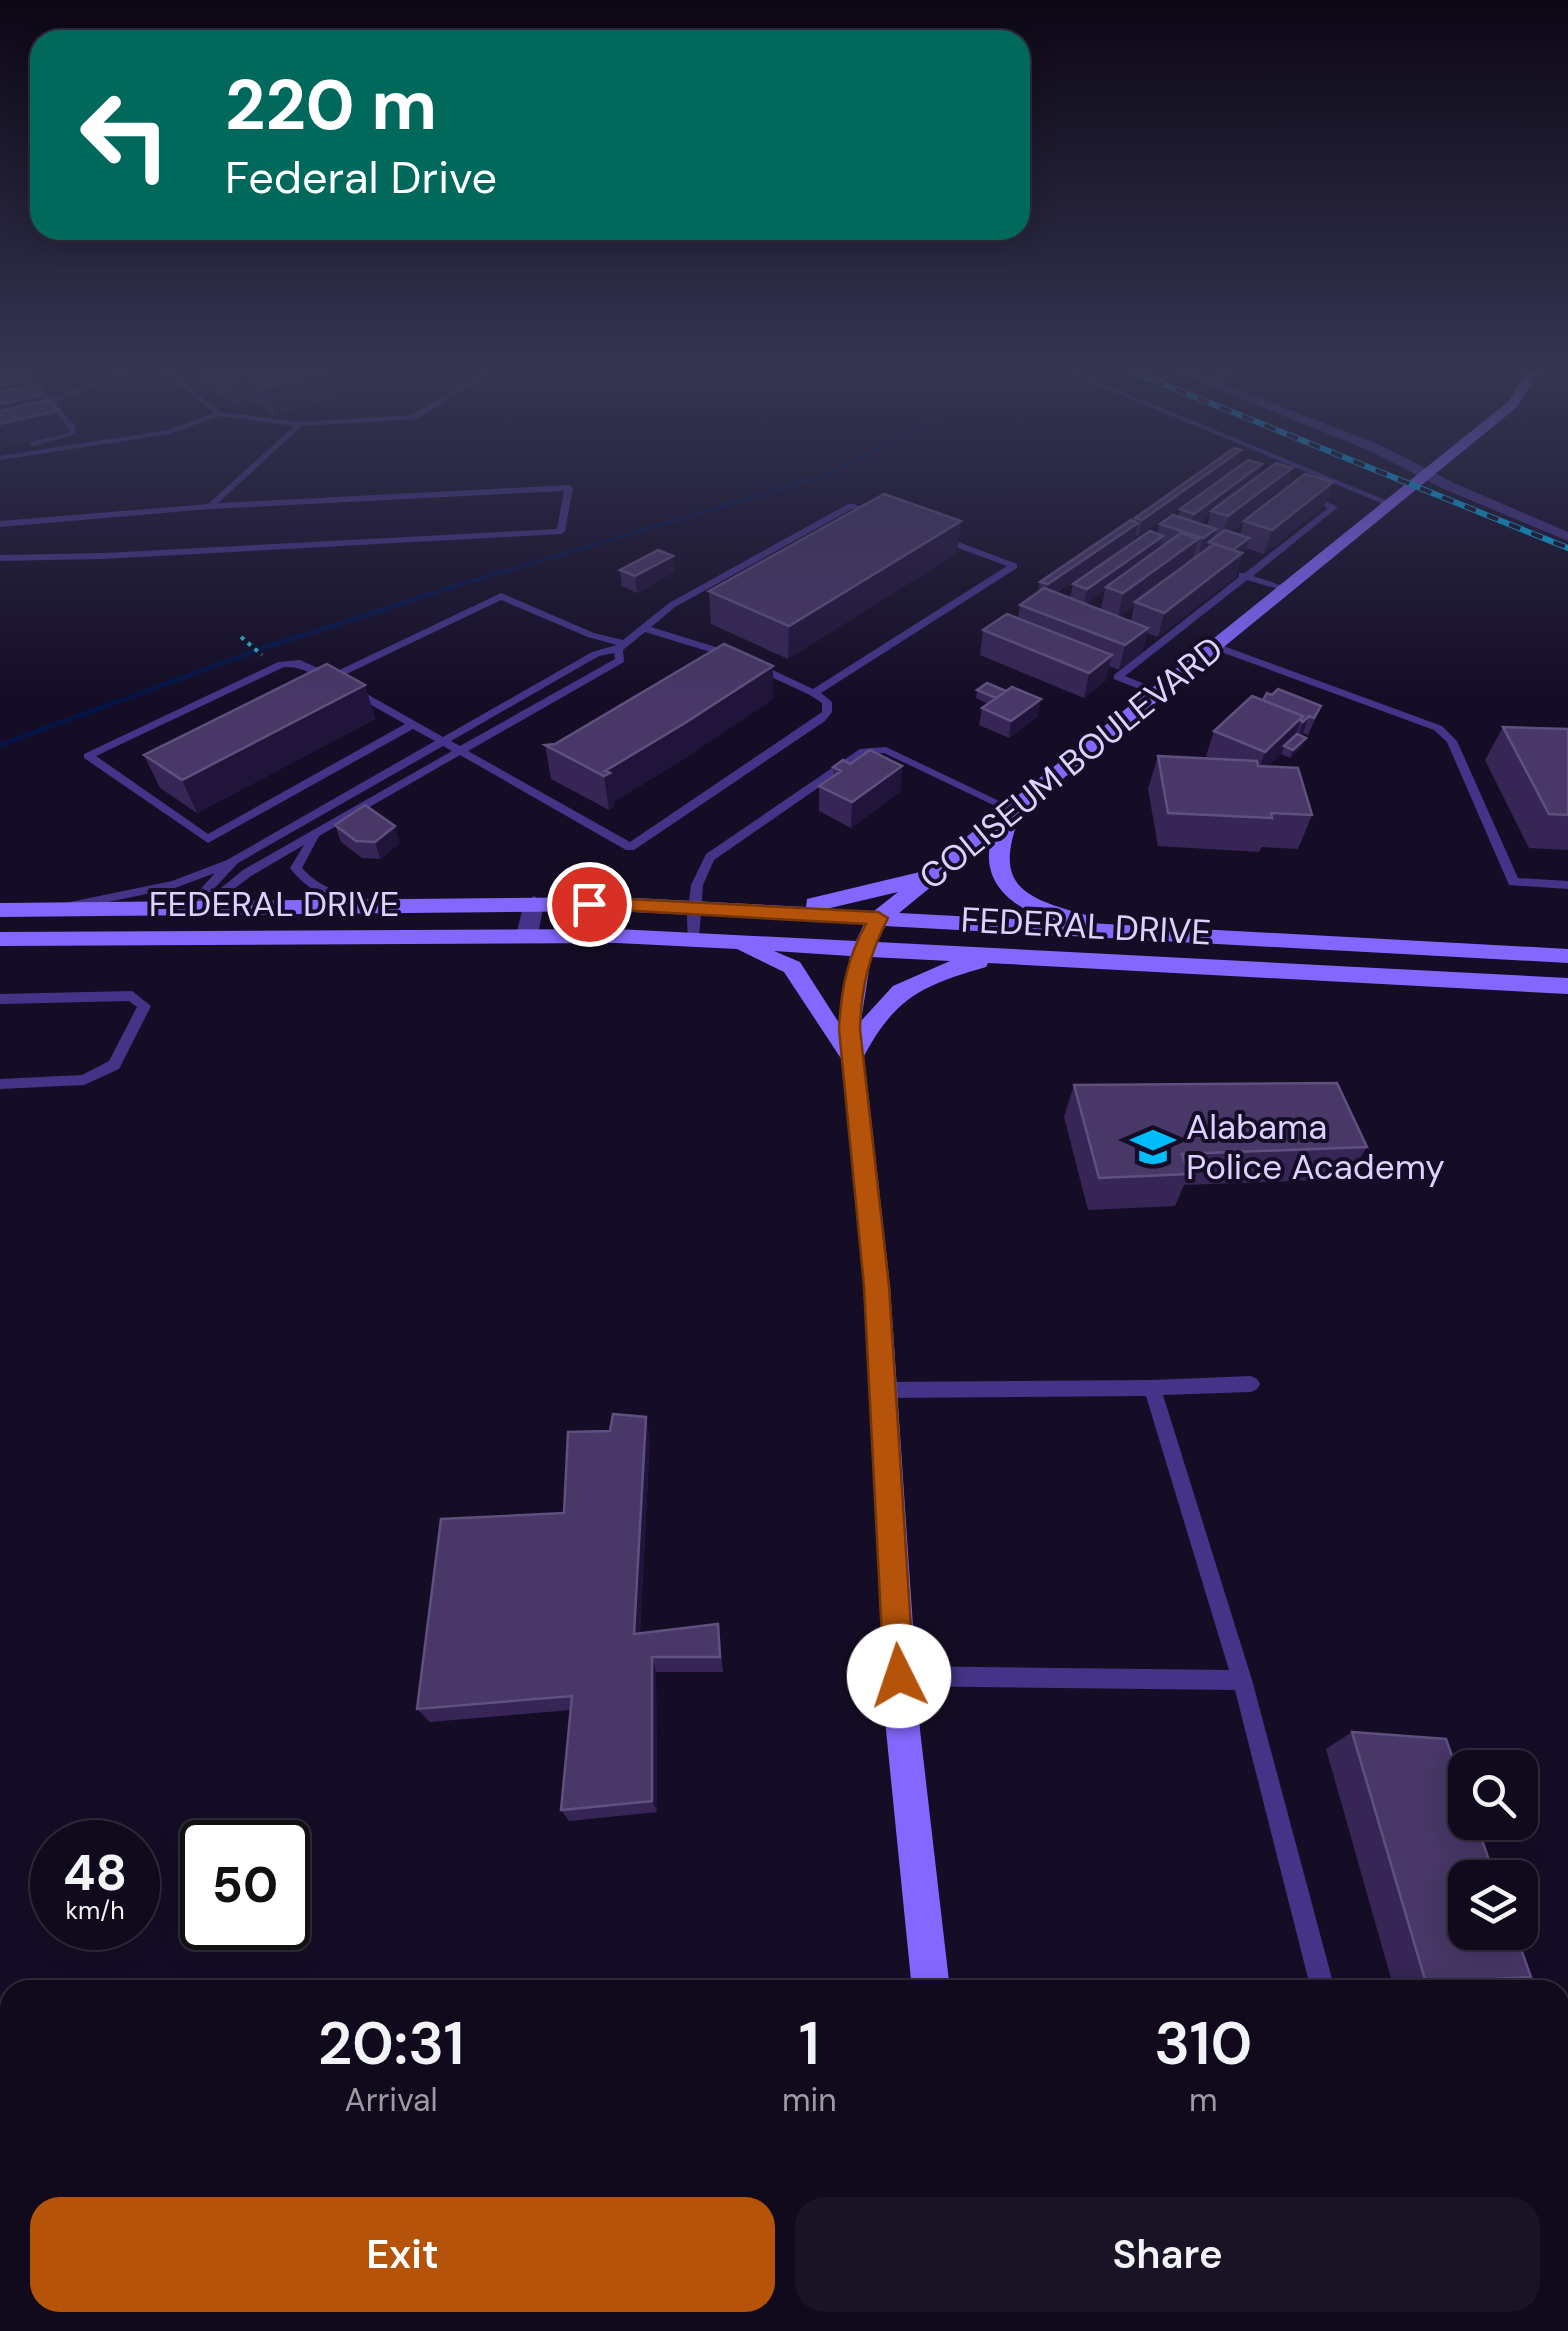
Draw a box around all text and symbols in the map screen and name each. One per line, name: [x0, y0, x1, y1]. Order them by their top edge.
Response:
text: 220 m: [225, 60, 437, 151]
icon: left: [60, 70, 190, 200]
text: Federal Drive: [225, 148, 497, 207]
street label: COLISEUM BOULEVARD: [910, 626, 1232, 900]
pin: [547, 862, 632, 947]
icon: arrive: [562, 877, 617, 932]
street label: FEDERAL DRIVE: [149, 881, 399, 927]
street label: FEDERAL DRIVE: [960, 896, 1212, 956]
place label: Alabama Police Academy: [1186, 1104, 1445, 1190]
school or university icon: Alabama Police Academy: [1129, 1123, 1177, 1171]
position arrow: [847, 1624, 951, 1728]
map controls: [1448, 1750, 1538, 1950]
button: search: [1448, 1750, 1538, 1840]
speed limit sign: 50: [180, 1820, 310, 1950]
text: 48: [63, 1840, 127, 1906]
button: layers: [1448, 1860, 1538, 1950]
text: km/h: [65, 1894, 125, 1927]
text: 20:31: [318, 2004, 464, 2083]
text: 1: [799, 2004, 820, 2083]
text: 310: [1154, 2004, 1252, 2083]
text: Arrival: [344, 2079, 438, 2121]
text: min: [782, 2079, 837, 2121]
text: m: [1189, 2079, 1218, 2121]
button: Exit: [30, 2197, 775, 2312]
button: Share: [795, 2197, 1540, 2312]

